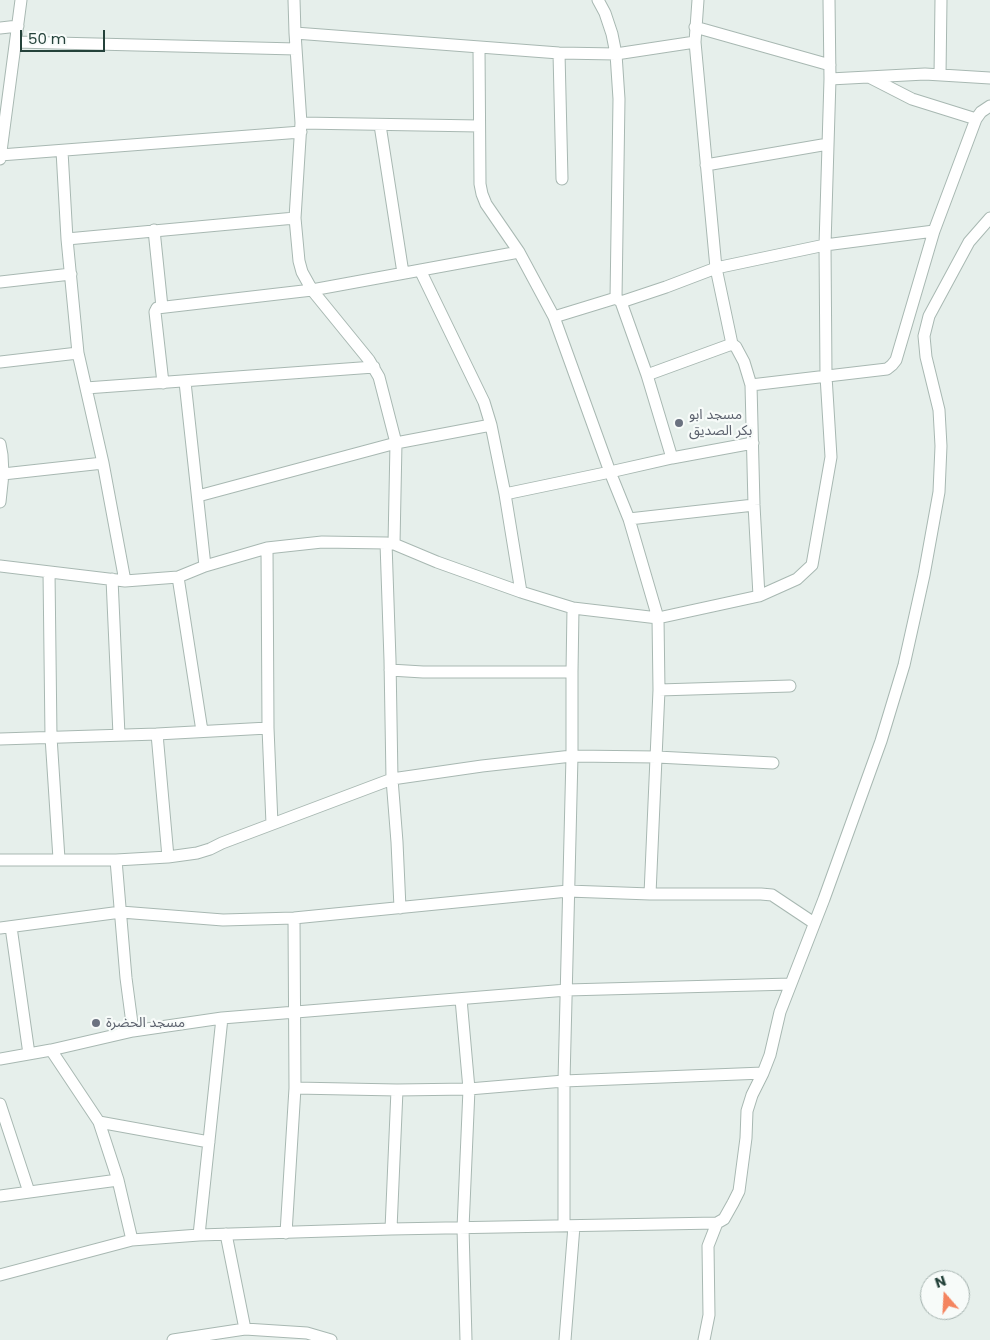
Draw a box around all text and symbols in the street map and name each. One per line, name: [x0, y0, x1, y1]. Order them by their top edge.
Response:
scale bar: [22, 20, 108, 52]
text: 50 m: [28, 28, 66, 49]
place label: مسجد ابو بكر الصديق: [689, 407, 752, 440]
marker: مسجد ابو بكر الصديق: [673, 417, 685, 429]
place label: مسجد الحضرة: [106, 1015, 185, 1031]
marker: مسجد الحضرة: [90, 1017, 102, 1029]
north arrow: [920, 1270, 970, 1320]
text: N: [932, 1271, 949, 1293]

